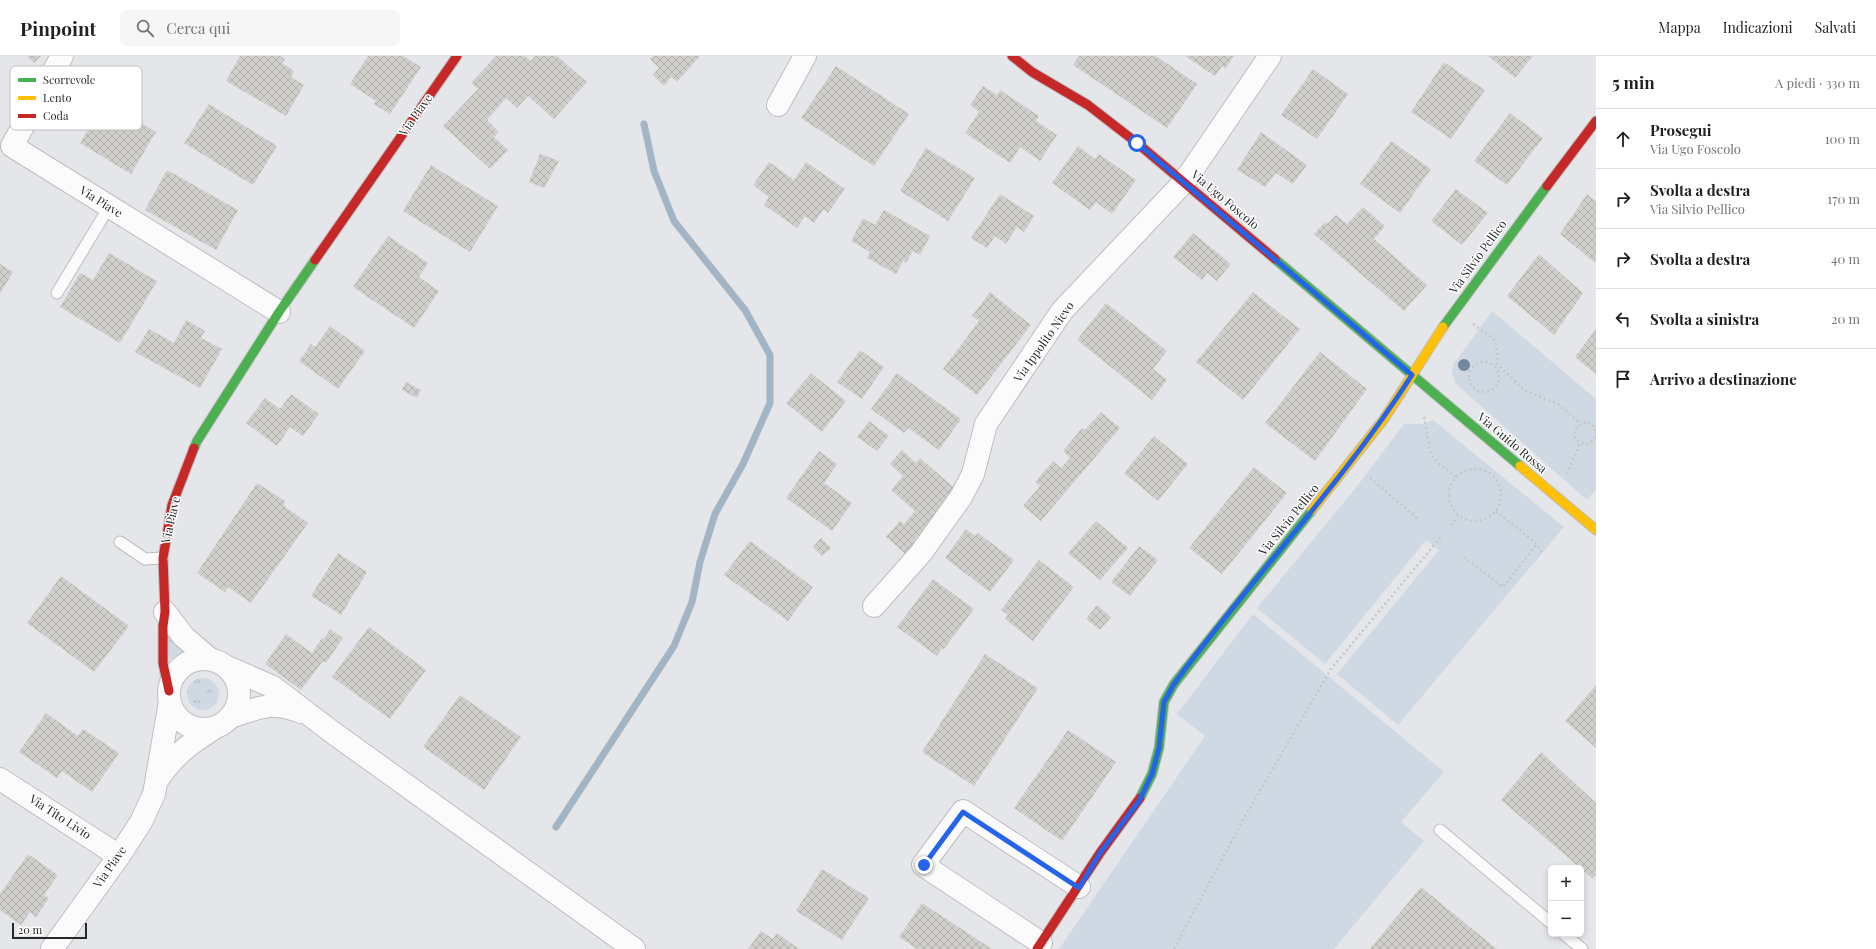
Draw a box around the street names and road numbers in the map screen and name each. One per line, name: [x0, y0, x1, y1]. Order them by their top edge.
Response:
street label: Via Piave: [394, 90, 435, 139]
street label: Via Ugo Foscolo: [1188, 165, 1263, 233]
street label: Via Piave: [76, 181, 126, 221]
street label: Via Silvio Pellico: [1444, 216, 1510, 297]
street label: Via Ippolito Nievo: [1009, 298, 1077, 386]
street label: Via Guido Rossa: [1474, 408, 1551, 476]
street label: Via Silvio Pellico: [1254, 480, 1322, 559]
street label: Via Piave: [157, 495, 183, 546]
street label: Via Tito Livio: [26, 790, 95, 842]
street label: Via Piave: [88, 842, 129, 891]

